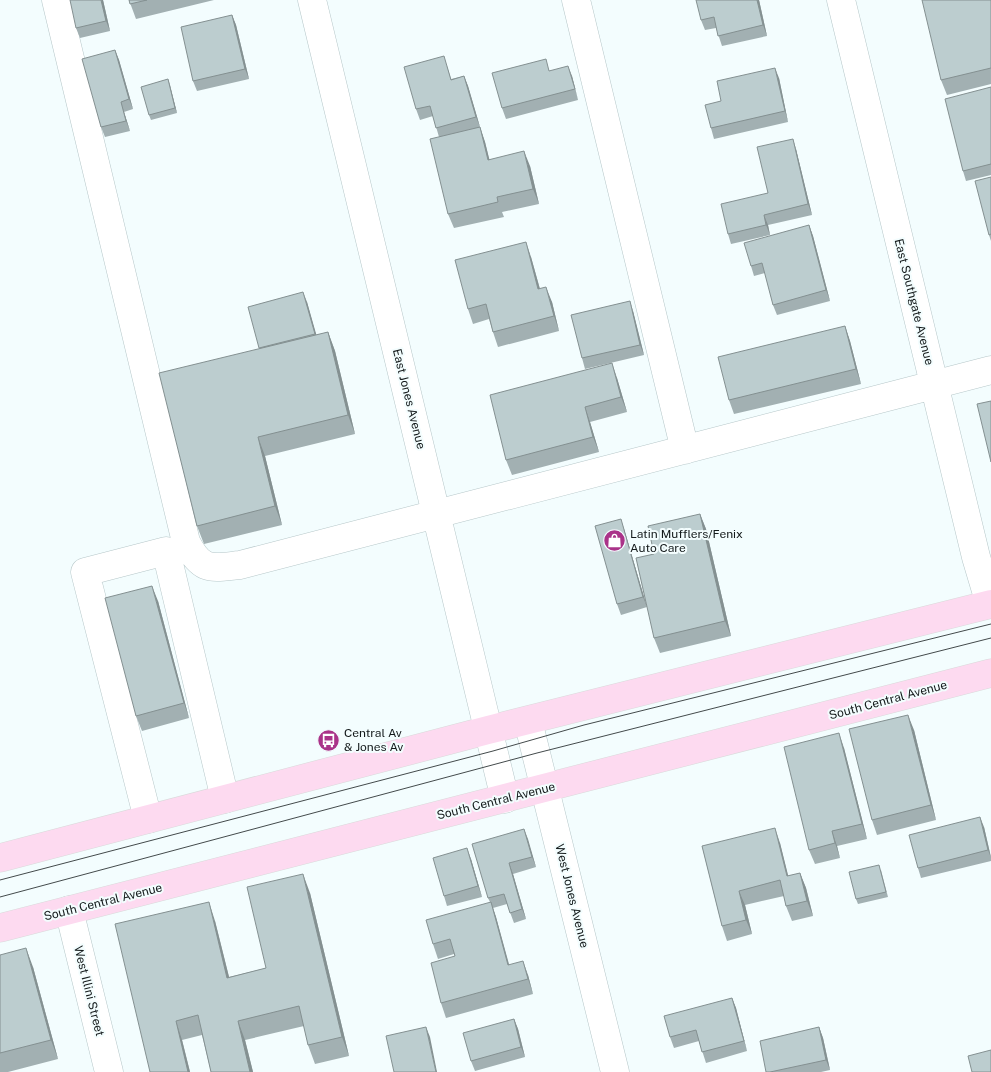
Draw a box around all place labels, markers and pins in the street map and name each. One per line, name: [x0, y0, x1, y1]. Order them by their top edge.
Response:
place label: Latin Mufflers/Fenix Auto Care: [630, 527, 743, 555]
shop icon: Latin Mufflers/Fenix Auto Care: [602, 529, 626, 553]
place label: Central Av & Jones Av: [344, 726, 403, 754]
bus stop icon: Central Av & Jones Av: [316, 728, 340, 752]

